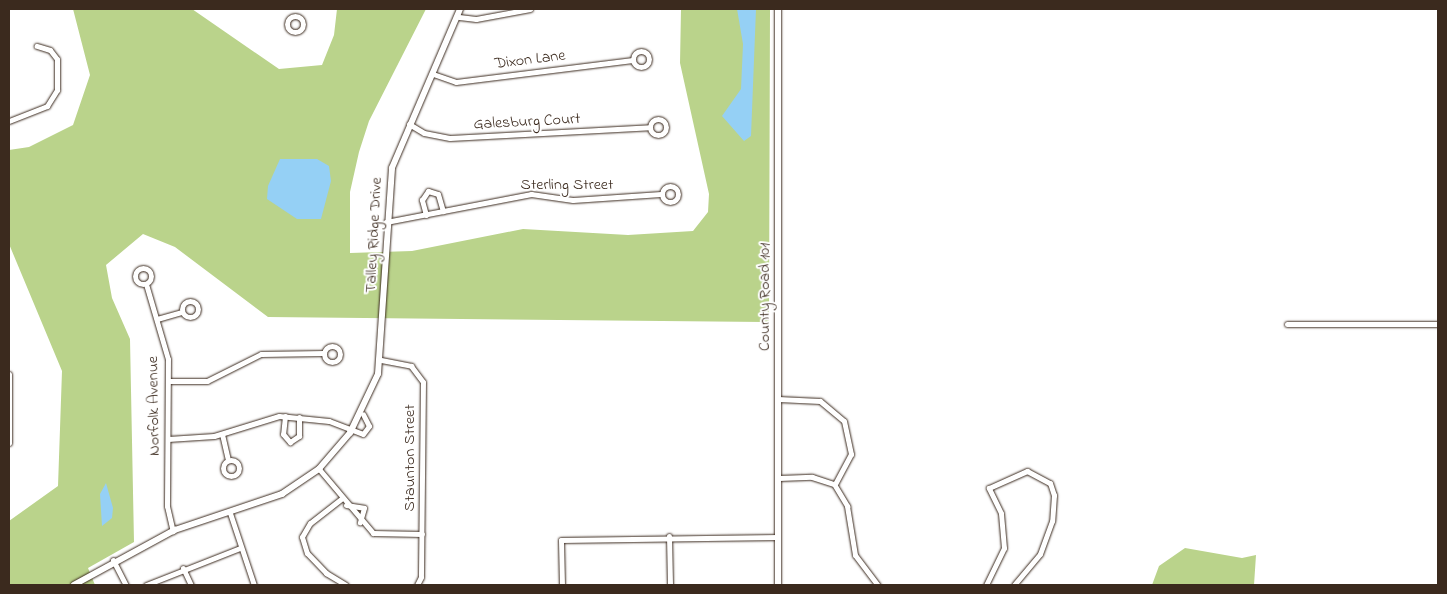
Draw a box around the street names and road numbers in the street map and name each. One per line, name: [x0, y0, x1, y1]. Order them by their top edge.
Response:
street label: Dixon Lane: [494, 46, 566, 74]
street label: Galesburg Court: [473, 110, 581, 134]
street label: Sterling Street: [521, 175, 613, 195]
street label: Talley Ridge Drive: [361, 177, 387, 293]
street label: County Road 101: [755, 243, 775, 351]
street label: Norfolk Avenue: [144, 356, 164, 456]
street label: Staunton Street: [400, 404, 420, 512]

